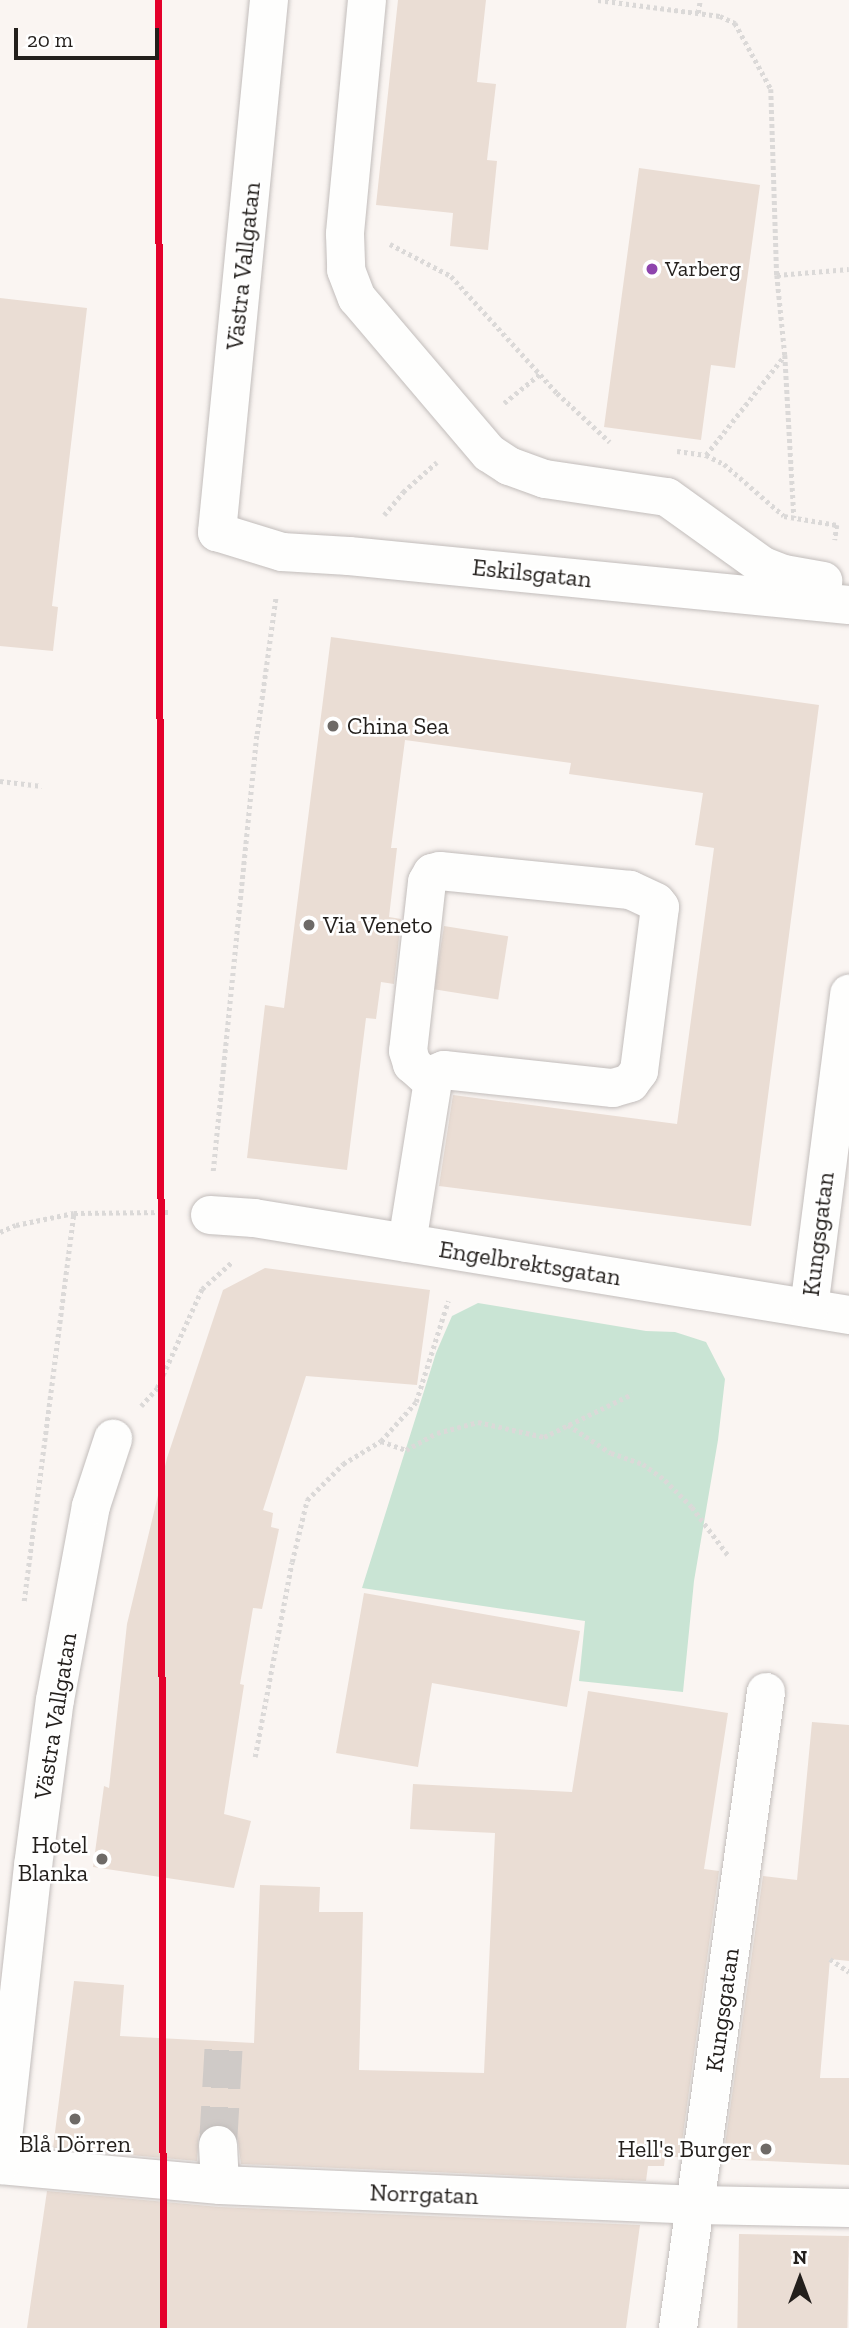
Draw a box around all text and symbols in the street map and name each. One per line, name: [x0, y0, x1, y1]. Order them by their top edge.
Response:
scale bar: [18, 14, 163, 58]
text: 20 m: [27, 27, 73, 52]
street label: Västra Vallgatan: [220, 180, 266, 352]
place label: Varberg: [665, 256, 741, 282]
marker: Varberg: [645, 262, 659, 276]
street label: Eskilsgatan: [471, 552, 593, 594]
place label: China Sea: [347, 712, 449, 740]
marker: China Sea: [325, 718, 341, 734]
place label: Via Veneto: [323, 911, 433, 939]
marker: Via Veneto: [301, 917, 317, 933]
street label: Kungsgatan: [796, 1170, 840, 1298]
street label: Engelbrektsgatan: [437, 1234, 623, 1292]
street label: Västra Vallgatan: [28, 1630, 82, 1802]
place label: Hotel Blanka: [18, 1831, 88, 1887]
marker: Hotel Blanka: [94, 1851, 110, 1867]
street label: Kungsgatan: [699, 1946, 745, 2074]
marker: Blå Dörren: [67, 2111, 83, 2127]
place label: Blå Dörren: [19, 2130, 131, 2158]
place label: Hell's Burger: [618, 2135, 752, 2163]
marker: Hell's Burger: [758, 2141, 774, 2157]
street label: Norrgatan: [369, 2178, 479, 2210]
north arrow: [765, 2244, 835, 2314]
text: N: [793, 2246, 807, 2269]

